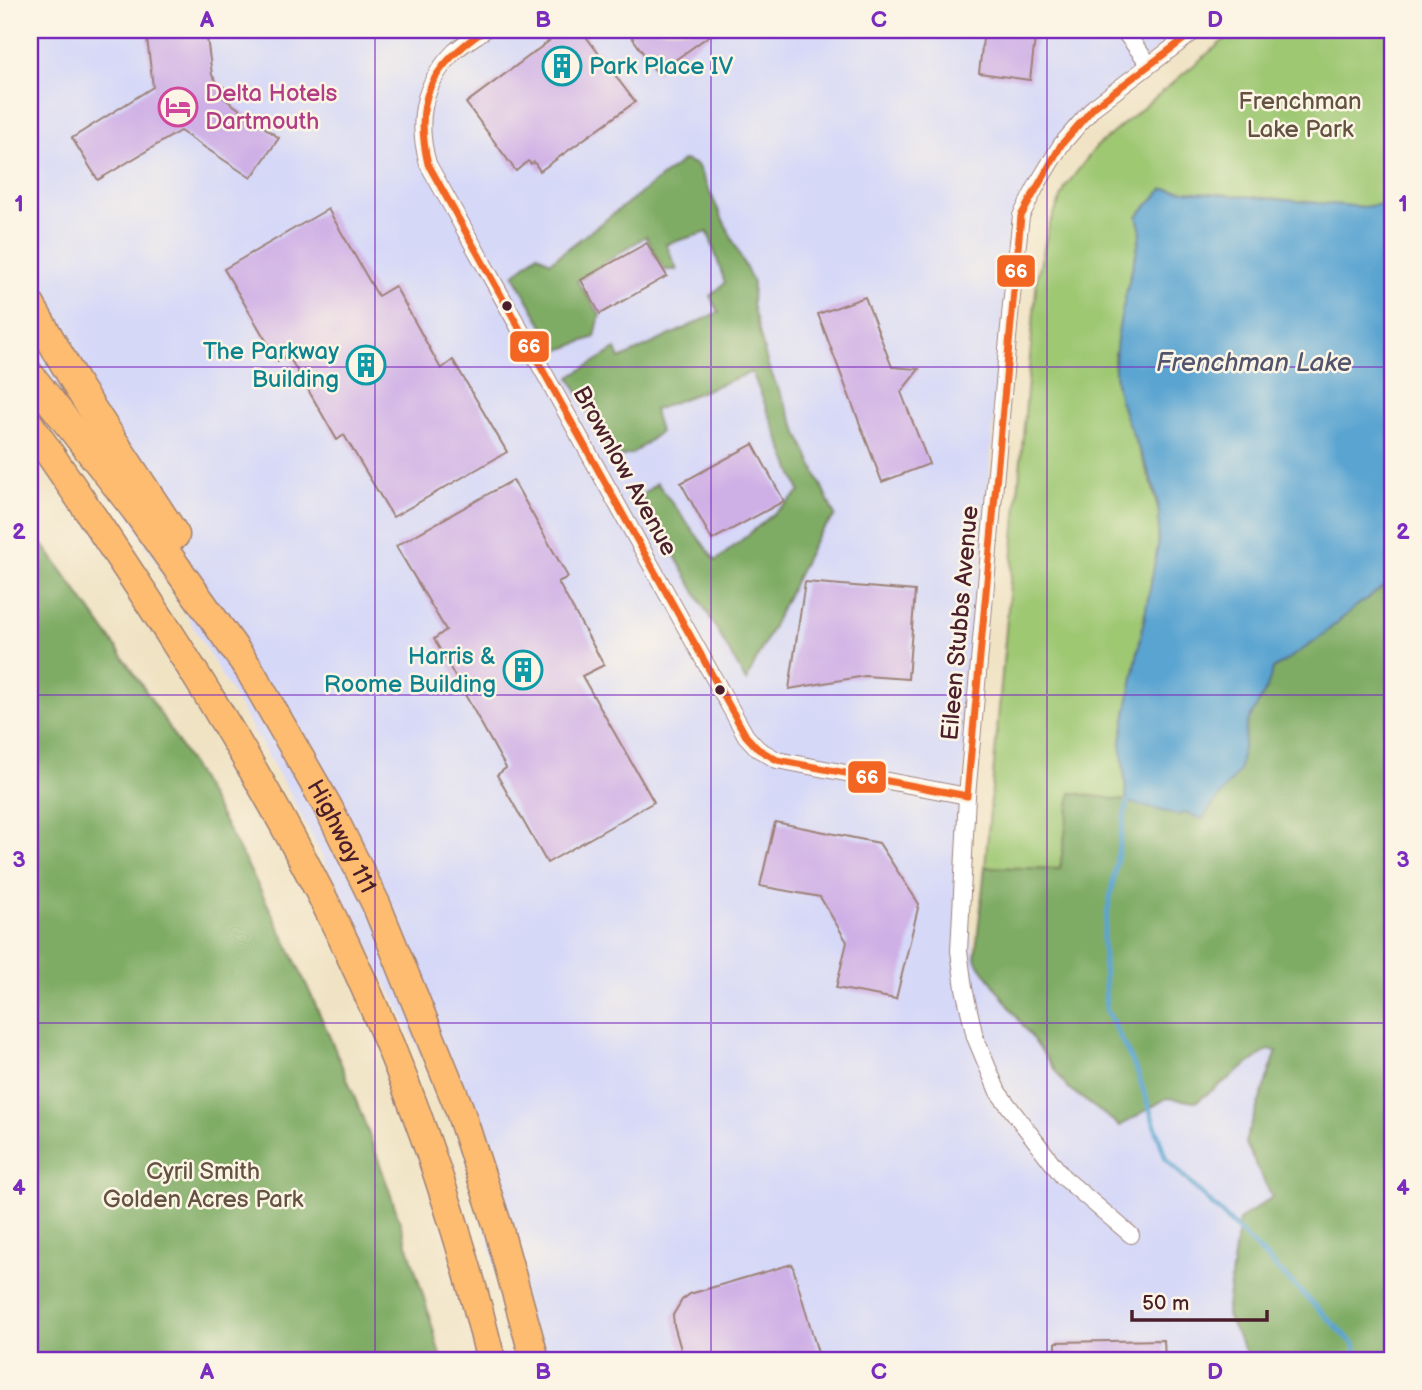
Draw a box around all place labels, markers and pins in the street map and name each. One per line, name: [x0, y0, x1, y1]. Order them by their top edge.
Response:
building icon: Park Place IV: [541, 45, 583, 87]
place label: Park Place IV: [589, 52, 733, 81]
place label: Delta Hotels Dartmouth: [205, 79, 338, 136]
hotel icon: Delta Hotels Dartmouth: [157, 86, 199, 128]
unlabelled marker: [500, 299, 514, 313]
place label: The Parkway Building: [203, 337, 339, 394]
building icon: The Parkway Building: [345, 344, 387, 386]
place label: Harris & Roome Building: [324, 642, 496, 699]
building icon: Harris & Roome Building: [502, 649, 544, 691]
unlabelled marker: [713, 683, 727, 697]

